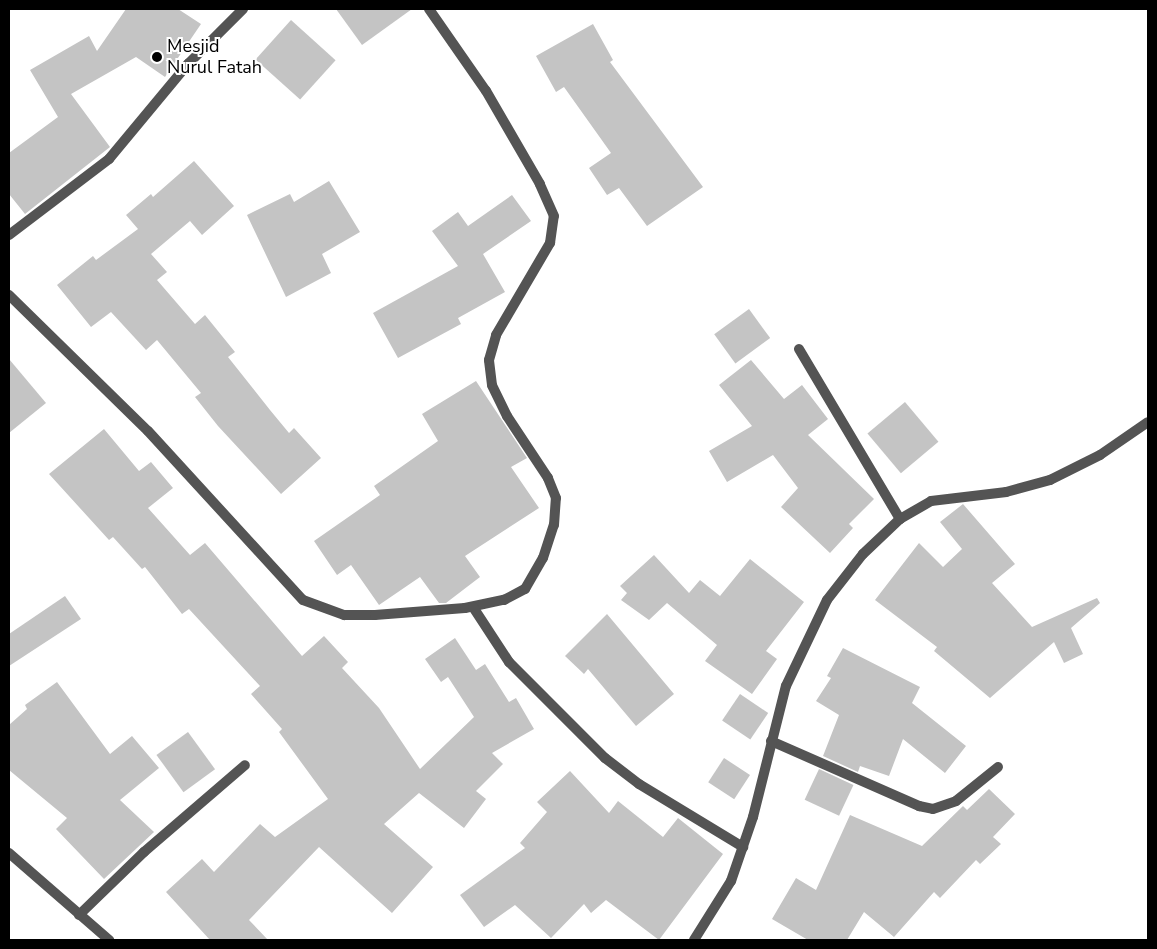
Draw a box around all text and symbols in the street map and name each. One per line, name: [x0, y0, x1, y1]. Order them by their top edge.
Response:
place label: Mesjid Nurul Fatah: [167, 36, 262, 78]
marker: Mesjid Nurul Fatah: [151, 51, 163, 63]

